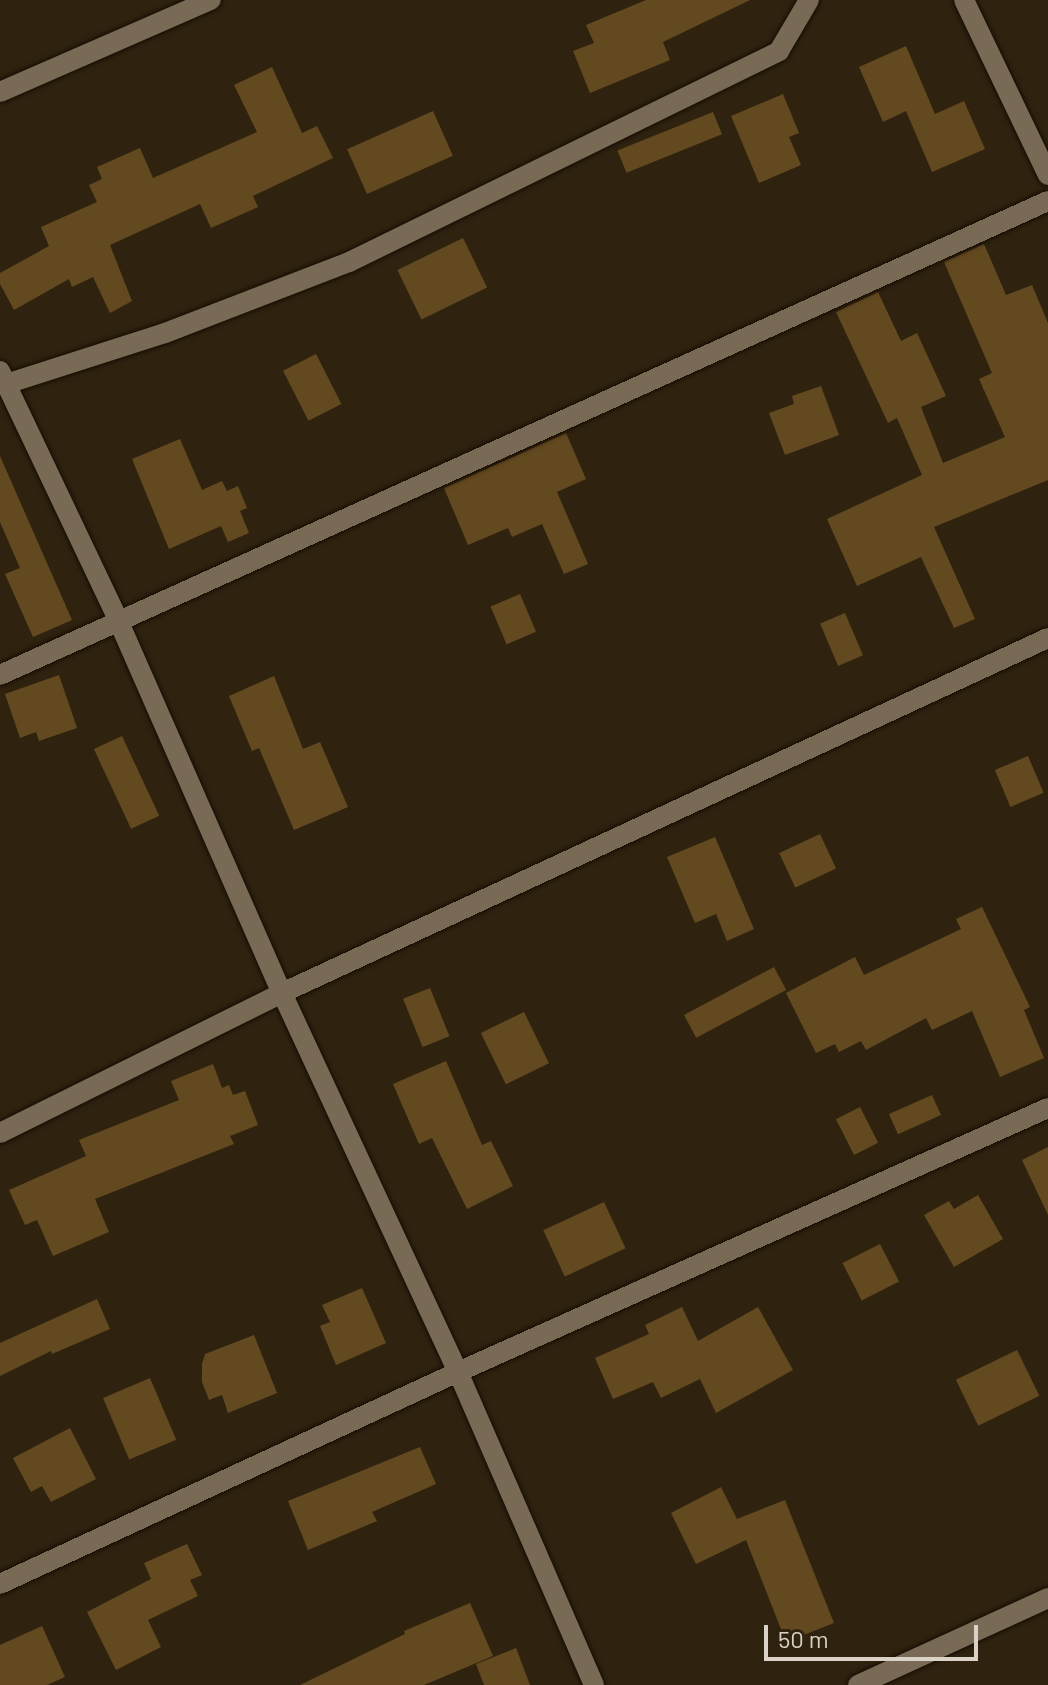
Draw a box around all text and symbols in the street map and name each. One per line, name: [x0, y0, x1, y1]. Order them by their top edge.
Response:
scale bar: [768, 1609, 982, 1659]
text: 50 m: [778, 1624, 829, 1653]

